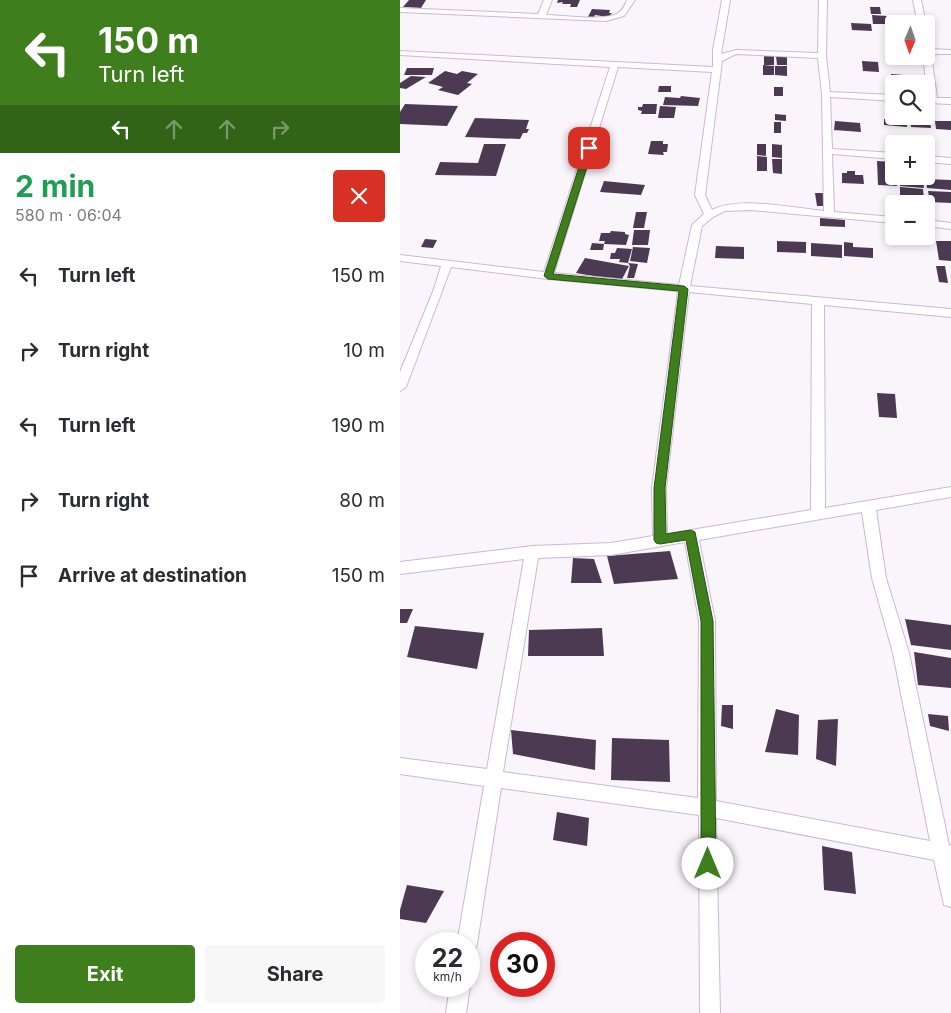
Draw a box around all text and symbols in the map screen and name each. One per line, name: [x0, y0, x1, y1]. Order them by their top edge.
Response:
north arrow: [885, 15, 935, 65]
map controls: [885, 15, 935, 245]
text: 150 m: [98, 19, 199, 61]
icon: left: [15, 20, 80, 85]
text: Turn left: [98, 61, 184, 87]
button: search: [885, 75, 935, 125]
icon: left: [107, 115, 135, 143]
icon: ahead: [160, 115, 188, 143]
icon: ahead: [213, 115, 241, 143]
icon: right: [266, 115, 294, 143]
pin: [568, 127, 610, 169]
icon: arrive: [575, 134, 603, 162]
button: +: [885, 135, 935, 185]
text: 2 min: [15, 168, 95, 204]
button: close: [333, 170, 385, 222]
button: −: [885, 195, 935, 245]
text: 580 m · 06:04: [15, 205, 122, 225]
icon: left: [15, 262, 43, 290]
text: Turn left: [58, 264, 136, 287]
text: 150 m: [332, 264, 385, 287]
icon: right: [15, 337, 43, 365]
text: Turn right: [58, 339, 149, 362]
text: 10 m: [343, 339, 385, 362]
icon: left: [15, 412, 43, 440]
text: Turn left: [58, 414, 136, 437]
text: 190 m: [332, 414, 385, 437]
icon: right: [15, 487, 43, 515]
text: Turn right: [58, 489, 149, 512]
text: 80 m: [339, 489, 385, 512]
icon: arrive: [15, 562, 43, 590]
text: Arrive at destination: [58, 564, 247, 587]
text: 150 m: [332, 564, 385, 587]
position arrow: [681, 837, 733, 889]
speed limit sign: 30: [490, 932, 555, 997]
text: 22: [432, 943, 463, 973]
button: Exit: [15, 945, 195, 1003]
button: Share: [205, 945, 385, 1003]
text: km/h: [433, 969, 462, 984]

